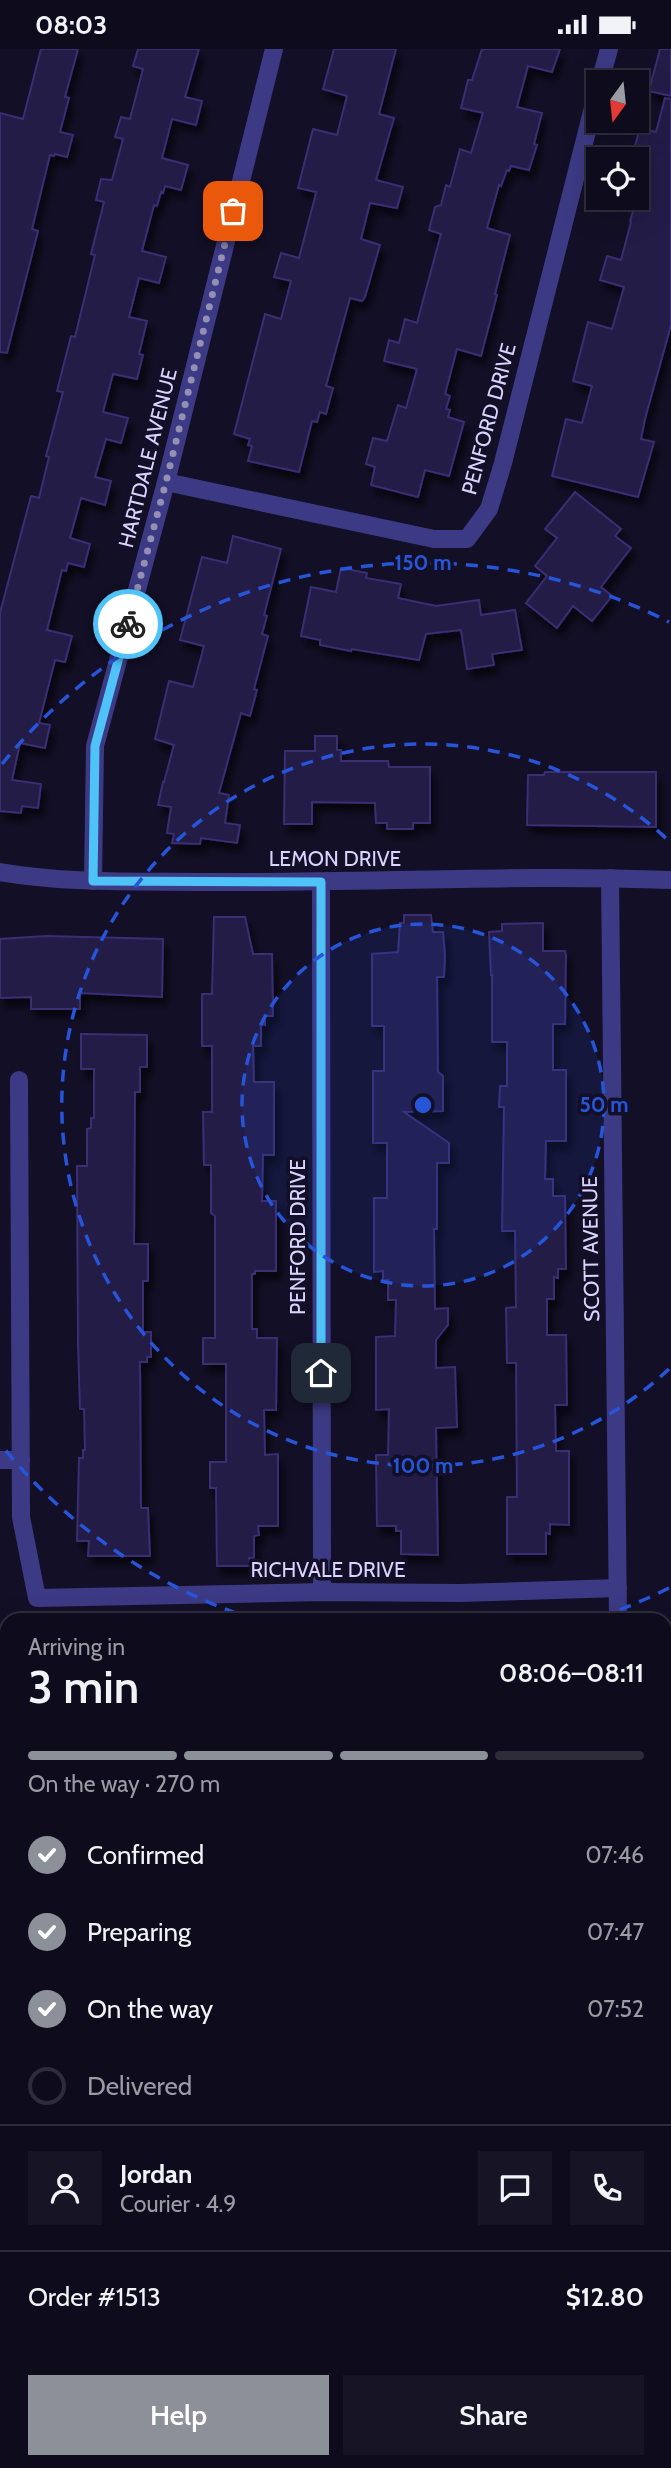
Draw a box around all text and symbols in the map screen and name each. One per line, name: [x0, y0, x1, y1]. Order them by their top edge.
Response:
text: 08:03: [35, 9, 107, 41]
north arrow: [586, 70, 649, 133]
map controls: [586, 70, 649, 210]
button: locate: [586, 147, 649, 210]
pin: [203, 181, 263, 241]
icon: bag: [214, 192, 252, 230]
street label: PENFORD DRIVE: [456, 340, 521, 497]
street label: HARTDALE AVENUE: [113, 366, 182, 550]
text: 150 m: [395, 550, 451, 575]
courier: [93, 589, 163, 659]
icon: bike: [109, 605, 147, 643]
street label: LEMON DRIVE: [269, 846, 401, 871]
text: 50 m: [579, 1092, 629, 1117]
centre of rings: [411, 1093, 435, 1117]
street label: PENFORD DRIVE: [285, 1159, 310, 1315]
street label: SCOTT AVENUE: [577, 1176, 604, 1322]
pin: [291, 1343, 351, 1403]
icon: home: [302, 1354, 340, 1392]
text: 100 m: [393, 1453, 453, 1478]
street label: RICHVALE DRIVE: [250, 1557, 406, 1582]
text: Arriving in: [28, 1633, 125, 1661]
text: 08:06–08:11: [499, 1657, 644, 1689]
text: 3 min: [28, 1659, 139, 1715]
text: On the way · 270 m: [28, 1770, 220, 1798]
icon: check: [28, 1836, 66, 1874]
text: Confirmed: [87, 1839, 204, 1871]
text: 07:46: [585, 1841, 644, 1869]
icon: check: [28, 1913, 66, 1951]
text: Preparing: [87, 1916, 191, 1948]
text: 07:47: [587, 1918, 644, 1946]
icon: check: [28, 1990, 66, 2028]
text: On the way: [87, 1993, 213, 2025]
text: 07:52: [587, 1995, 644, 2023]
text: Delivered: [87, 2070, 192, 2102]
button: person: [28, 2151, 102, 2225]
button: chat: [478, 2151, 552, 2225]
button: phone: [570, 2151, 644, 2225]
text: Jordan: [120, 2158, 192, 2190]
text: Courier · 4.9: [120, 2190, 236, 2218]
text: Order #1513: [28, 2281, 161, 2313]
text: $12.80: [566, 2281, 644, 2313]
button: Help: [28, 2375, 329, 2455]
button: Share: [343, 2375, 644, 2455]

